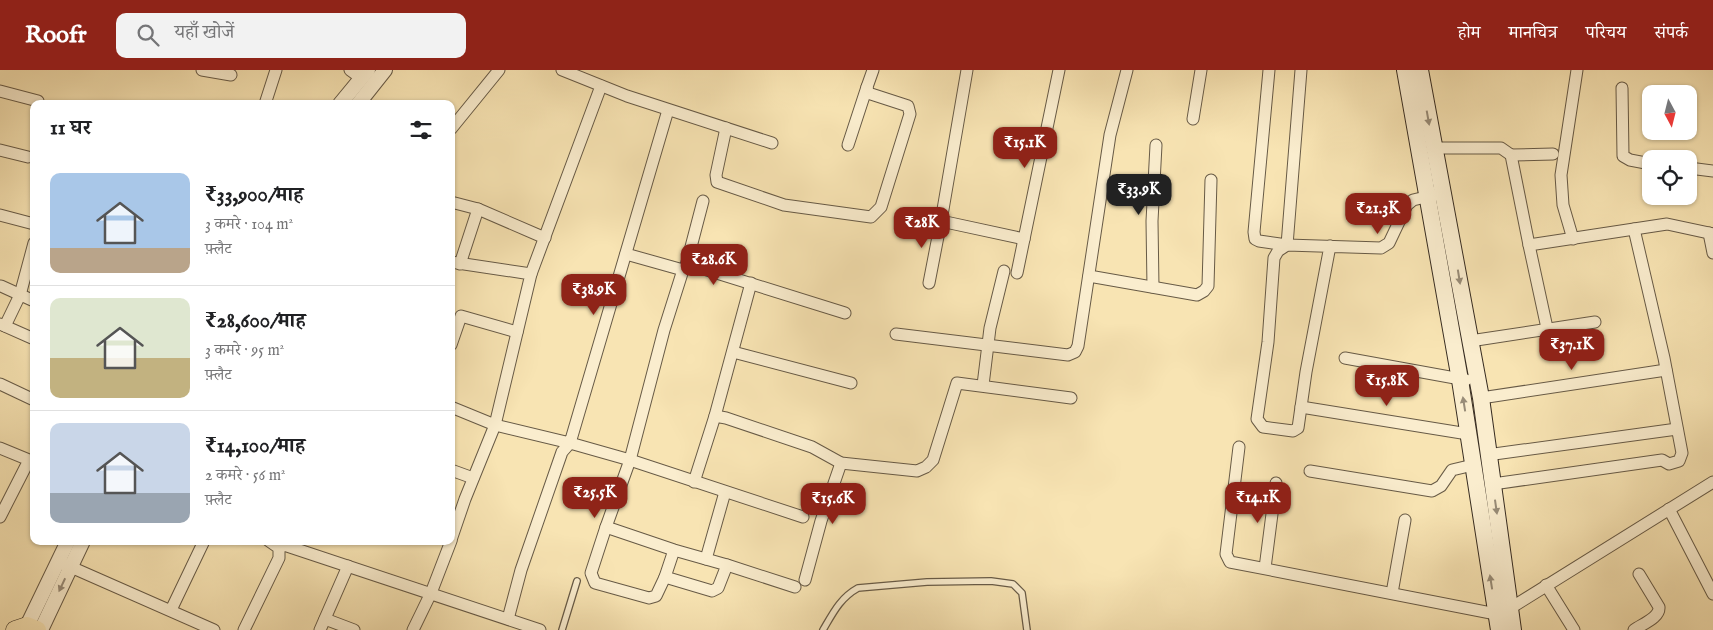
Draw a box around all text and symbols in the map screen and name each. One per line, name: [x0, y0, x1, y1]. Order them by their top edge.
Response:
search box: [116, 13, 466, 58]
text: Roofr: [25, 20, 86, 51]
icon: search: [134, 21, 162, 49]
text: यहाँ खोजें: [174, 21, 234, 45]
text: होम: [1458, 22, 1481, 45]
text: मानचित्र: [1509, 22, 1557, 45]
text: परिचय: [1585, 22, 1626, 45]
text: संपर्क: [1654, 22, 1688, 45]
north arrow: [1642, 85, 1698, 140]
map controls: [1642, 85, 1697, 205]
one-way arrow: [1425, 110, 1433, 126]
text: 11 घर: [50, 115, 91, 142]
icon: filters: [407, 116, 435, 144]
pin: ₹15.1K: [984, 126, 1066, 169]
text: ₹15.1K: [1004, 133, 1046, 153]
button: locate: [1642, 150, 1697, 205]
pin: ₹33.9K: [1098, 174, 1180, 216]
text: ₹33.9K: [1118, 180, 1160, 200]
text: ₹33,900/माह: [205, 182, 304, 209]
pin: ₹21.3K: [1337, 192, 1419, 235]
icon: home: [90, 193, 150, 253]
text: ₹21.3K: [1356, 199, 1400, 219]
pin: ₹28K: [892, 206, 952, 249]
text: ₹28K: [905, 213, 939, 233]
text: 3 कमरे · 104 m²: [205, 215, 293, 235]
text: फ़्लैट: [205, 240, 232, 260]
pin: ₹28.6K: [673, 244, 755, 286]
text: ₹28.6K: [692, 250, 736, 270]
one-way arrow: [1456, 270, 1464, 286]
pin: ₹38.9K: [553, 274, 635, 316]
text: ₹38.9K: [572, 280, 616, 300]
text: ₹28,600/माह: [205, 308, 306, 335]
icon: home: [90, 318, 150, 378]
pin: ₹37.1K: [1531, 328, 1613, 371]
text: ₹37.1K: [1550, 335, 1594, 355]
text: 3 कमरे · 95 m²: [205, 341, 284, 361]
pin: ₹15.8K: [1346, 364, 1428, 407]
text: फ़्लैट: [205, 366, 232, 386]
text: ₹15.8K: [1366, 371, 1408, 391]
one-way arrow: [1460, 396, 1468, 412]
text: ₹14,100/माह: [205, 433, 305, 460]
icon: home: [90, 443, 150, 503]
text: 2 कमरे · 56 m²: [205, 466, 286, 486]
pin: ₹25.5K: [554, 476, 636, 519]
pin: ₹15.6K: [792, 482, 874, 525]
pin: ₹14.1K: [1217, 482, 1299, 524]
text: ₹25.5K: [573, 483, 617, 503]
text: ₹14.1K: [1236, 488, 1280, 508]
text: ₹15.6K: [812, 489, 854, 509]
text: फ़्लैट: [205, 491, 232, 511]
one-way arrow: [1492, 499, 1500, 515]
one-way arrow: [1487, 573, 1495, 589]
one-way arrow: [58, 578, 66, 592]

